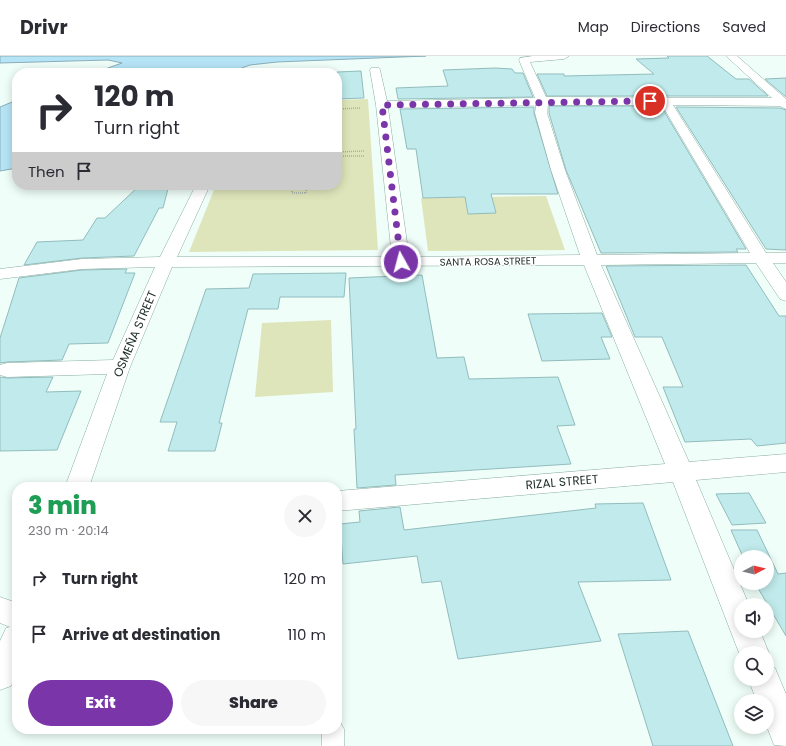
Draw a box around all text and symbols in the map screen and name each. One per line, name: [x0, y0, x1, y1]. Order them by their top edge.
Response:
text: Drivr: [20, 14, 68, 41]
text: Map: [578, 17, 609, 37]
text: Directions: [631, 17, 700, 37]
text: Saved: [722, 17, 766, 37]
text: 120 m: [94, 77, 174, 116]
icon: right: [28, 84, 80, 136]
pin: [633, 84, 667, 118]
icon: arrive: [639, 90, 661, 112]
text: Turn right: [94, 115, 180, 140]
icon: arrive: [73, 160, 95, 182]
text: Then: [28, 161, 65, 182]
position arrow: [380, 241, 422, 283]
street label: SANTA ROSA STREET: [440, 253, 537, 270]
street label: OSMEÑA STREET: [109, 288, 161, 380]
street label: RIZAL STREET: [525, 470, 599, 493]
text: 3 min: [28, 489, 97, 522]
button: close: [284, 495, 326, 537]
text: 230 m · 20:14: [28, 521, 109, 540]
north arrow: [734, 550, 774, 590]
map controls: [734, 550, 774, 734]
icon: right: [28, 567, 50, 589]
text: Turn right: [62, 568, 138, 589]
text: 120 m: [284, 568, 326, 589]
button: sound: [734, 598, 774, 638]
icon: arrive: [28, 623, 50, 645]
text: Arrive at destination: [62, 624, 220, 645]
text: 110 m: [288, 624, 326, 645]
button: search: [734, 646, 774, 686]
button: Exit: [28, 680, 173, 726]
button: Share: [181, 680, 326, 726]
button: layers: [734, 694, 774, 734]

